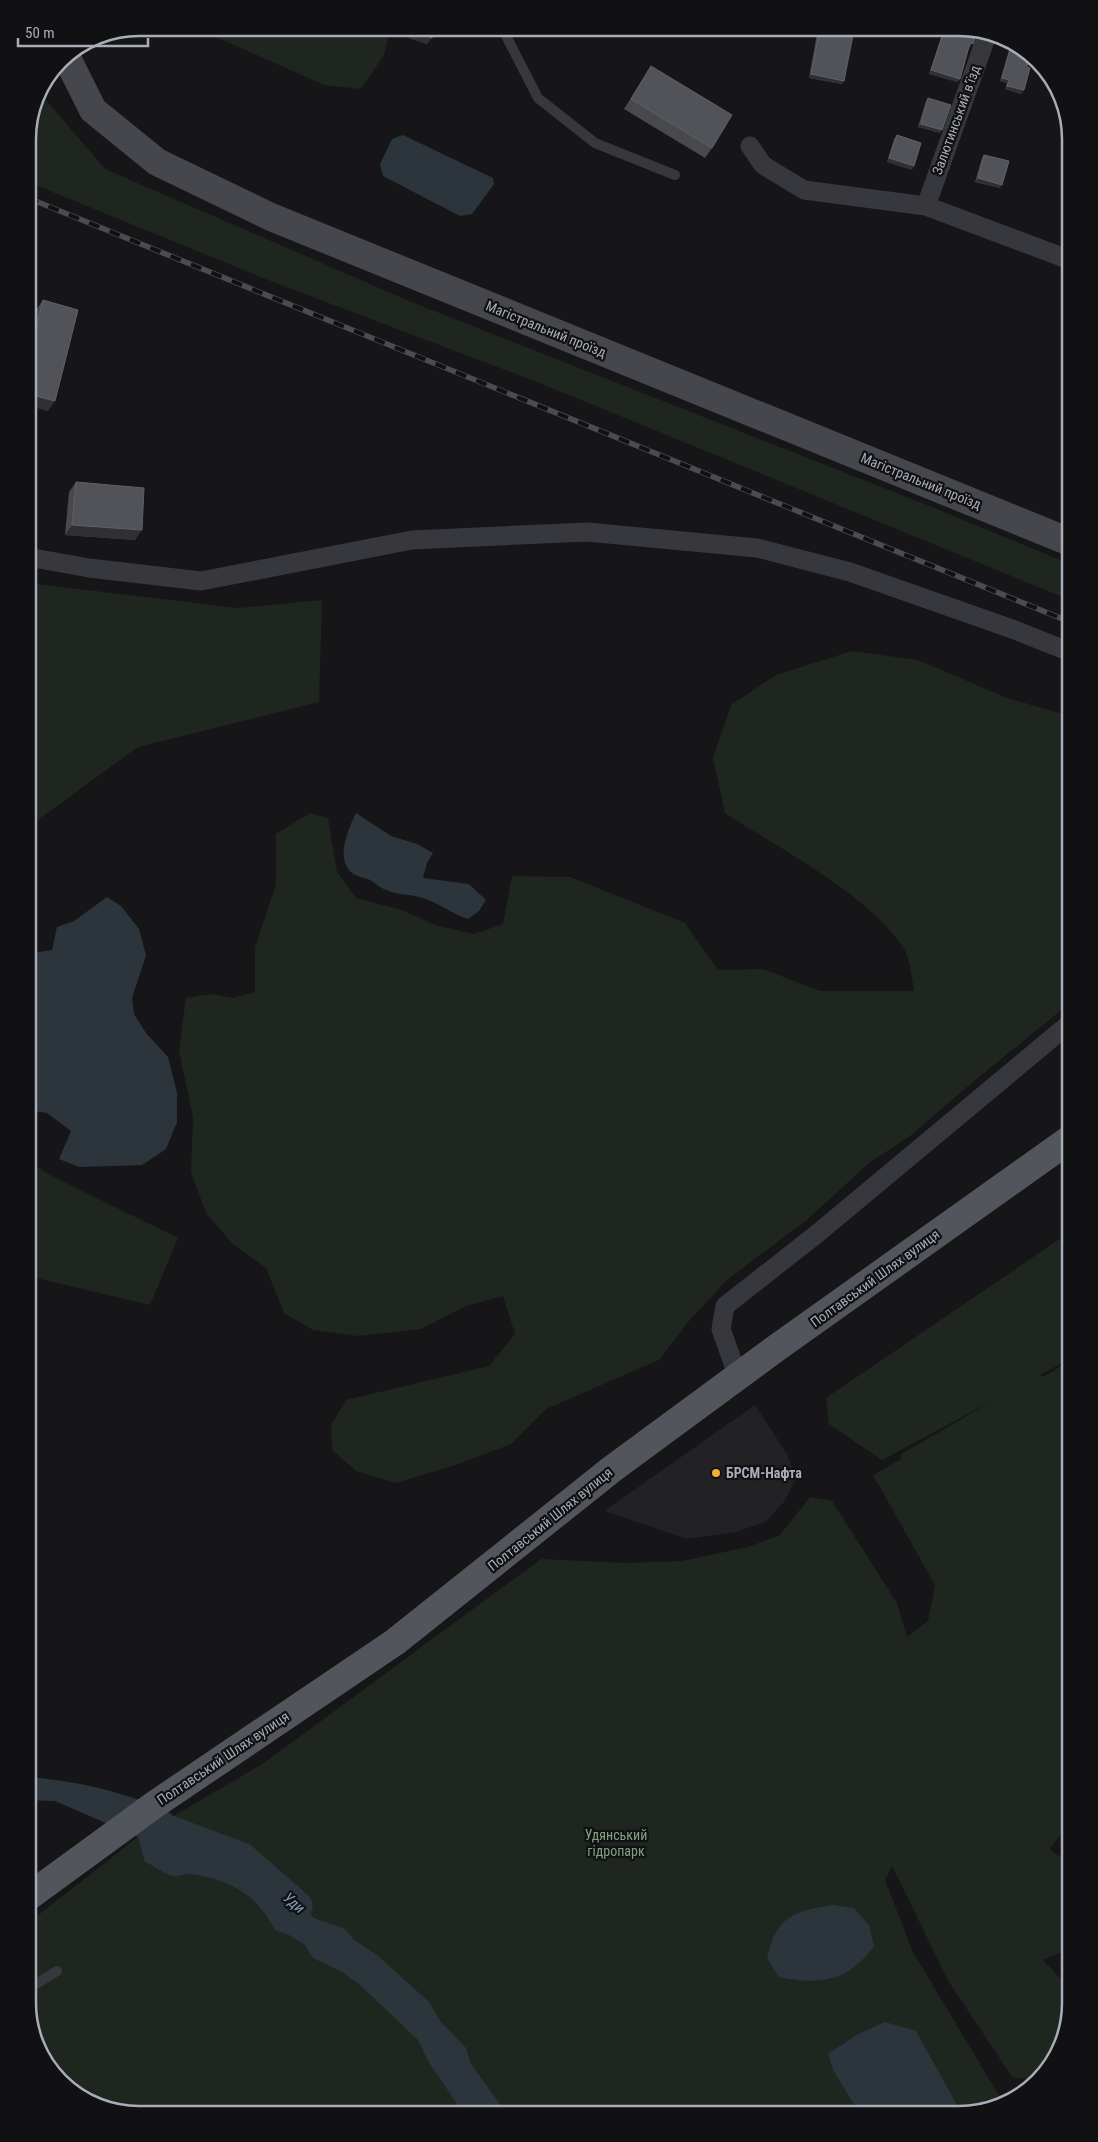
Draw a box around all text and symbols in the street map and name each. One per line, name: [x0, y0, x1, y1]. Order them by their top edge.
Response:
scale bar: [18, 15, 148, 47]
text: 50 m: [25, 24, 55, 42]
street label: Залютинський в’їзд: [929, 63, 983, 177]
street label: Магістральний проїзд: [484, 298, 609, 361]
street label: Магістральний проїзд: [859, 450, 984, 513]
street label: Полтавський Шлях вулиця: [807, 1226, 943, 1330]
street label: Полтавський Шлях вулиця: [485, 1464, 615, 1574]
place label: БРСМ-Нафта: [726, 1465, 802, 1481]
marker: БРСМ-Нафта: [710, 1467, 722, 1479]
street label: Полтавський Шлях вулиця: [154, 1708, 292, 1808]
park label: Удянський гідропарк: [585, 1827, 647, 1859]
water label: Уди: [280, 1889, 308, 1917]

